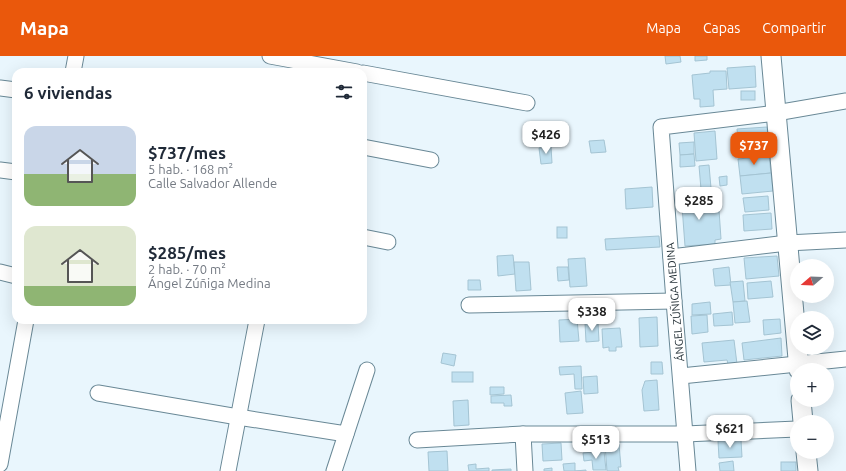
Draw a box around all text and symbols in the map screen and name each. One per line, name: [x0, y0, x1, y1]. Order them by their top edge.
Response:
text: Mapa: [20, 17, 69, 39]
text: Mapa: [646, 20, 681, 36]
text: Capas: [703, 20, 740, 36]
text: Compartir: [762, 20, 826, 36]
icon: filters: [333, 81, 355, 103]
text: 6 viviendas: [24, 83, 112, 102]
pin: $426: [522, 121, 570, 155]
text: $426: [531, 127, 561, 141]
pin: $737: [730, 132, 778, 166]
text: $737: [739, 138, 769, 152]
icon: home: [56, 142, 104, 190]
text: $737/mes: [148, 143, 226, 162]
text: 5 hab. · 168 m²: [148, 162, 233, 176]
text: Calle Salvador Allende: [148, 176, 277, 190]
pin: $285: [675, 187, 723, 221]
text: $285: [684, 193, 714, 207]
street label: ÁNGEL ZÚÑIGA MEDINA: [663, 241, 686, 362]
icon: home: [56, 242, 104, 290]
text: $285/mes: [148, 243, 226, 262]
north arrow: [790, 259, 834, 303]
map controls: [790, 259, 834, 459]
text: 2 hab. · 70 m²: [148, 262, 226, 276]
text: Ángel Zúñiga Medina: [148, 276, 271, 290]
pin: $338: [568, 298, 616, 332]
text: $338: [577, 304, 607, 318]
button: layers: [790, 311, 834, 355]
button: +: [790, 363, 834, 407]
pin: $621: [706, 415, 754, 449]
button: −: [790, 415, 834, 459]
text: $621: [715, 421, 745, 435]
pin: $513: [572, 426, 620, 460]
text: $513: [581, 432, 611, 446]

